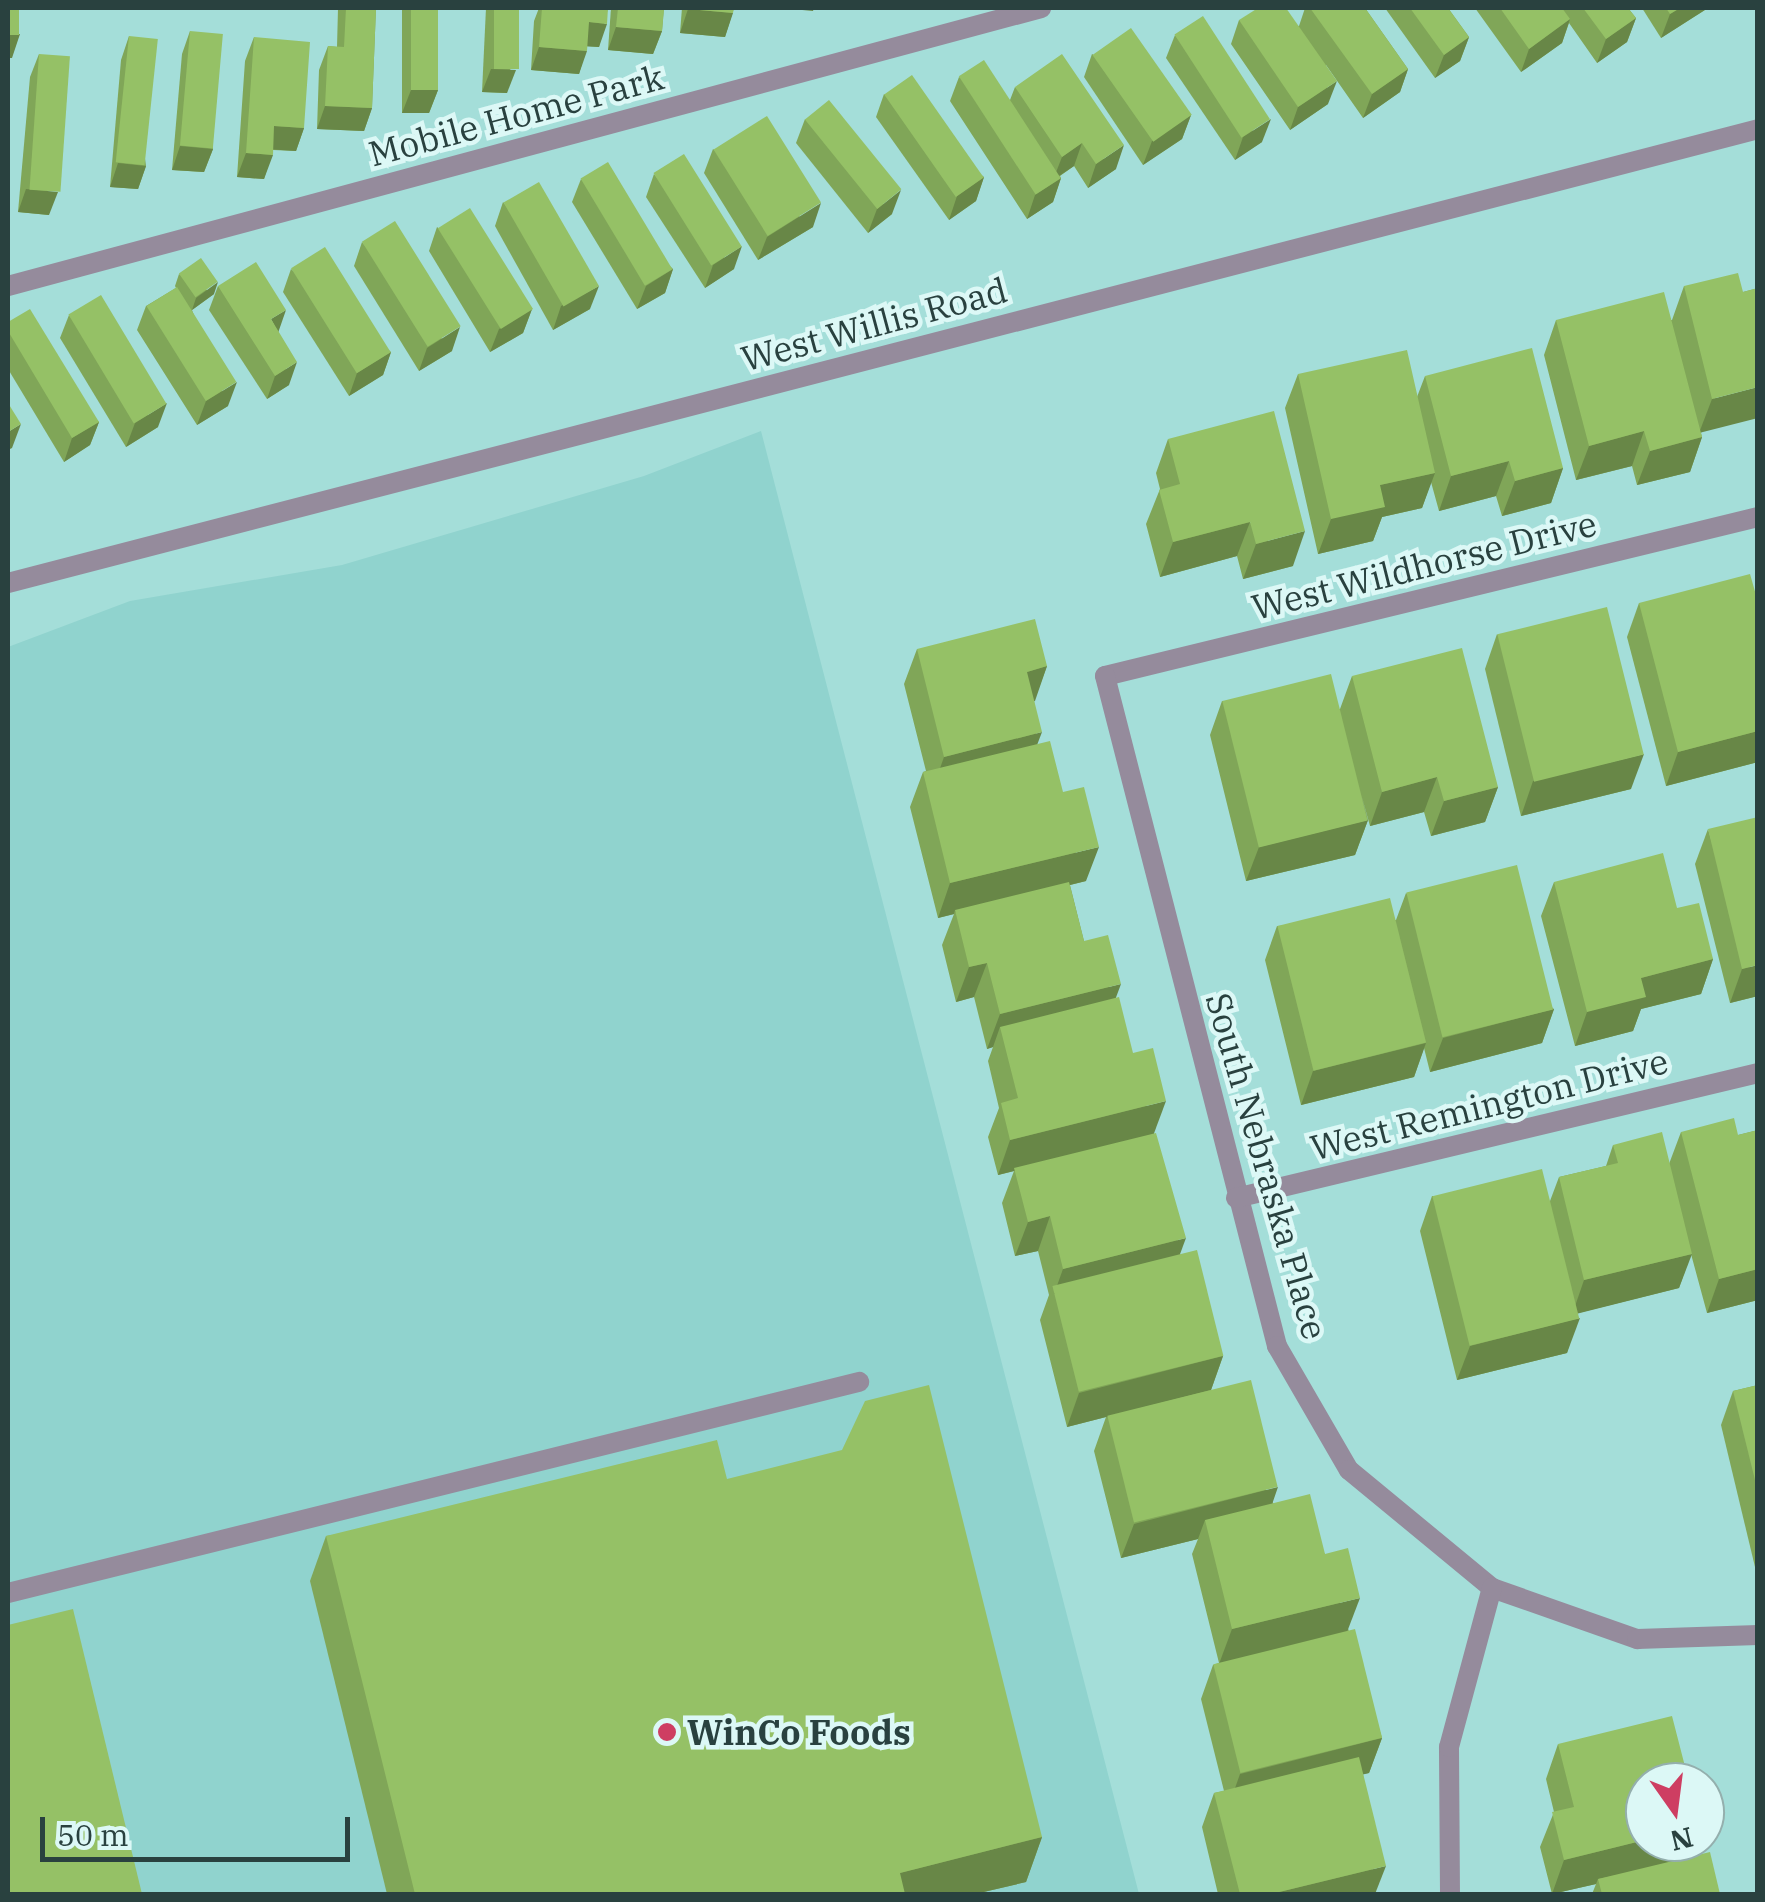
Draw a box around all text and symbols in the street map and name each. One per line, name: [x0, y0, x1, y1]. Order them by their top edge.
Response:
street label: Mobile Home Park: [364, 55, 668, 175]
street label: West Willis Road: [736, 268, 1012, 380]
street label: West Wildhorse Drive: [1247, 502, 1601, 628]
street label: South Nebraska Place: [1197, 988, 1337, 1344]
street label: West Remington Drive: [1306, 1039, 1672, 1169]
place label: WinCo Foods: [687, 1711, 911, 1753]
marker: WinCo Foods: [656, 1721, 678, 1743]
north arrow: [1625, 1762, 1725, 1862]
scale bar: [45, 1797, 355, 1859]
text: 50 m: [57, 1815, 129, 1854]
text: N: [1667, 1819, 1697, 1860]

